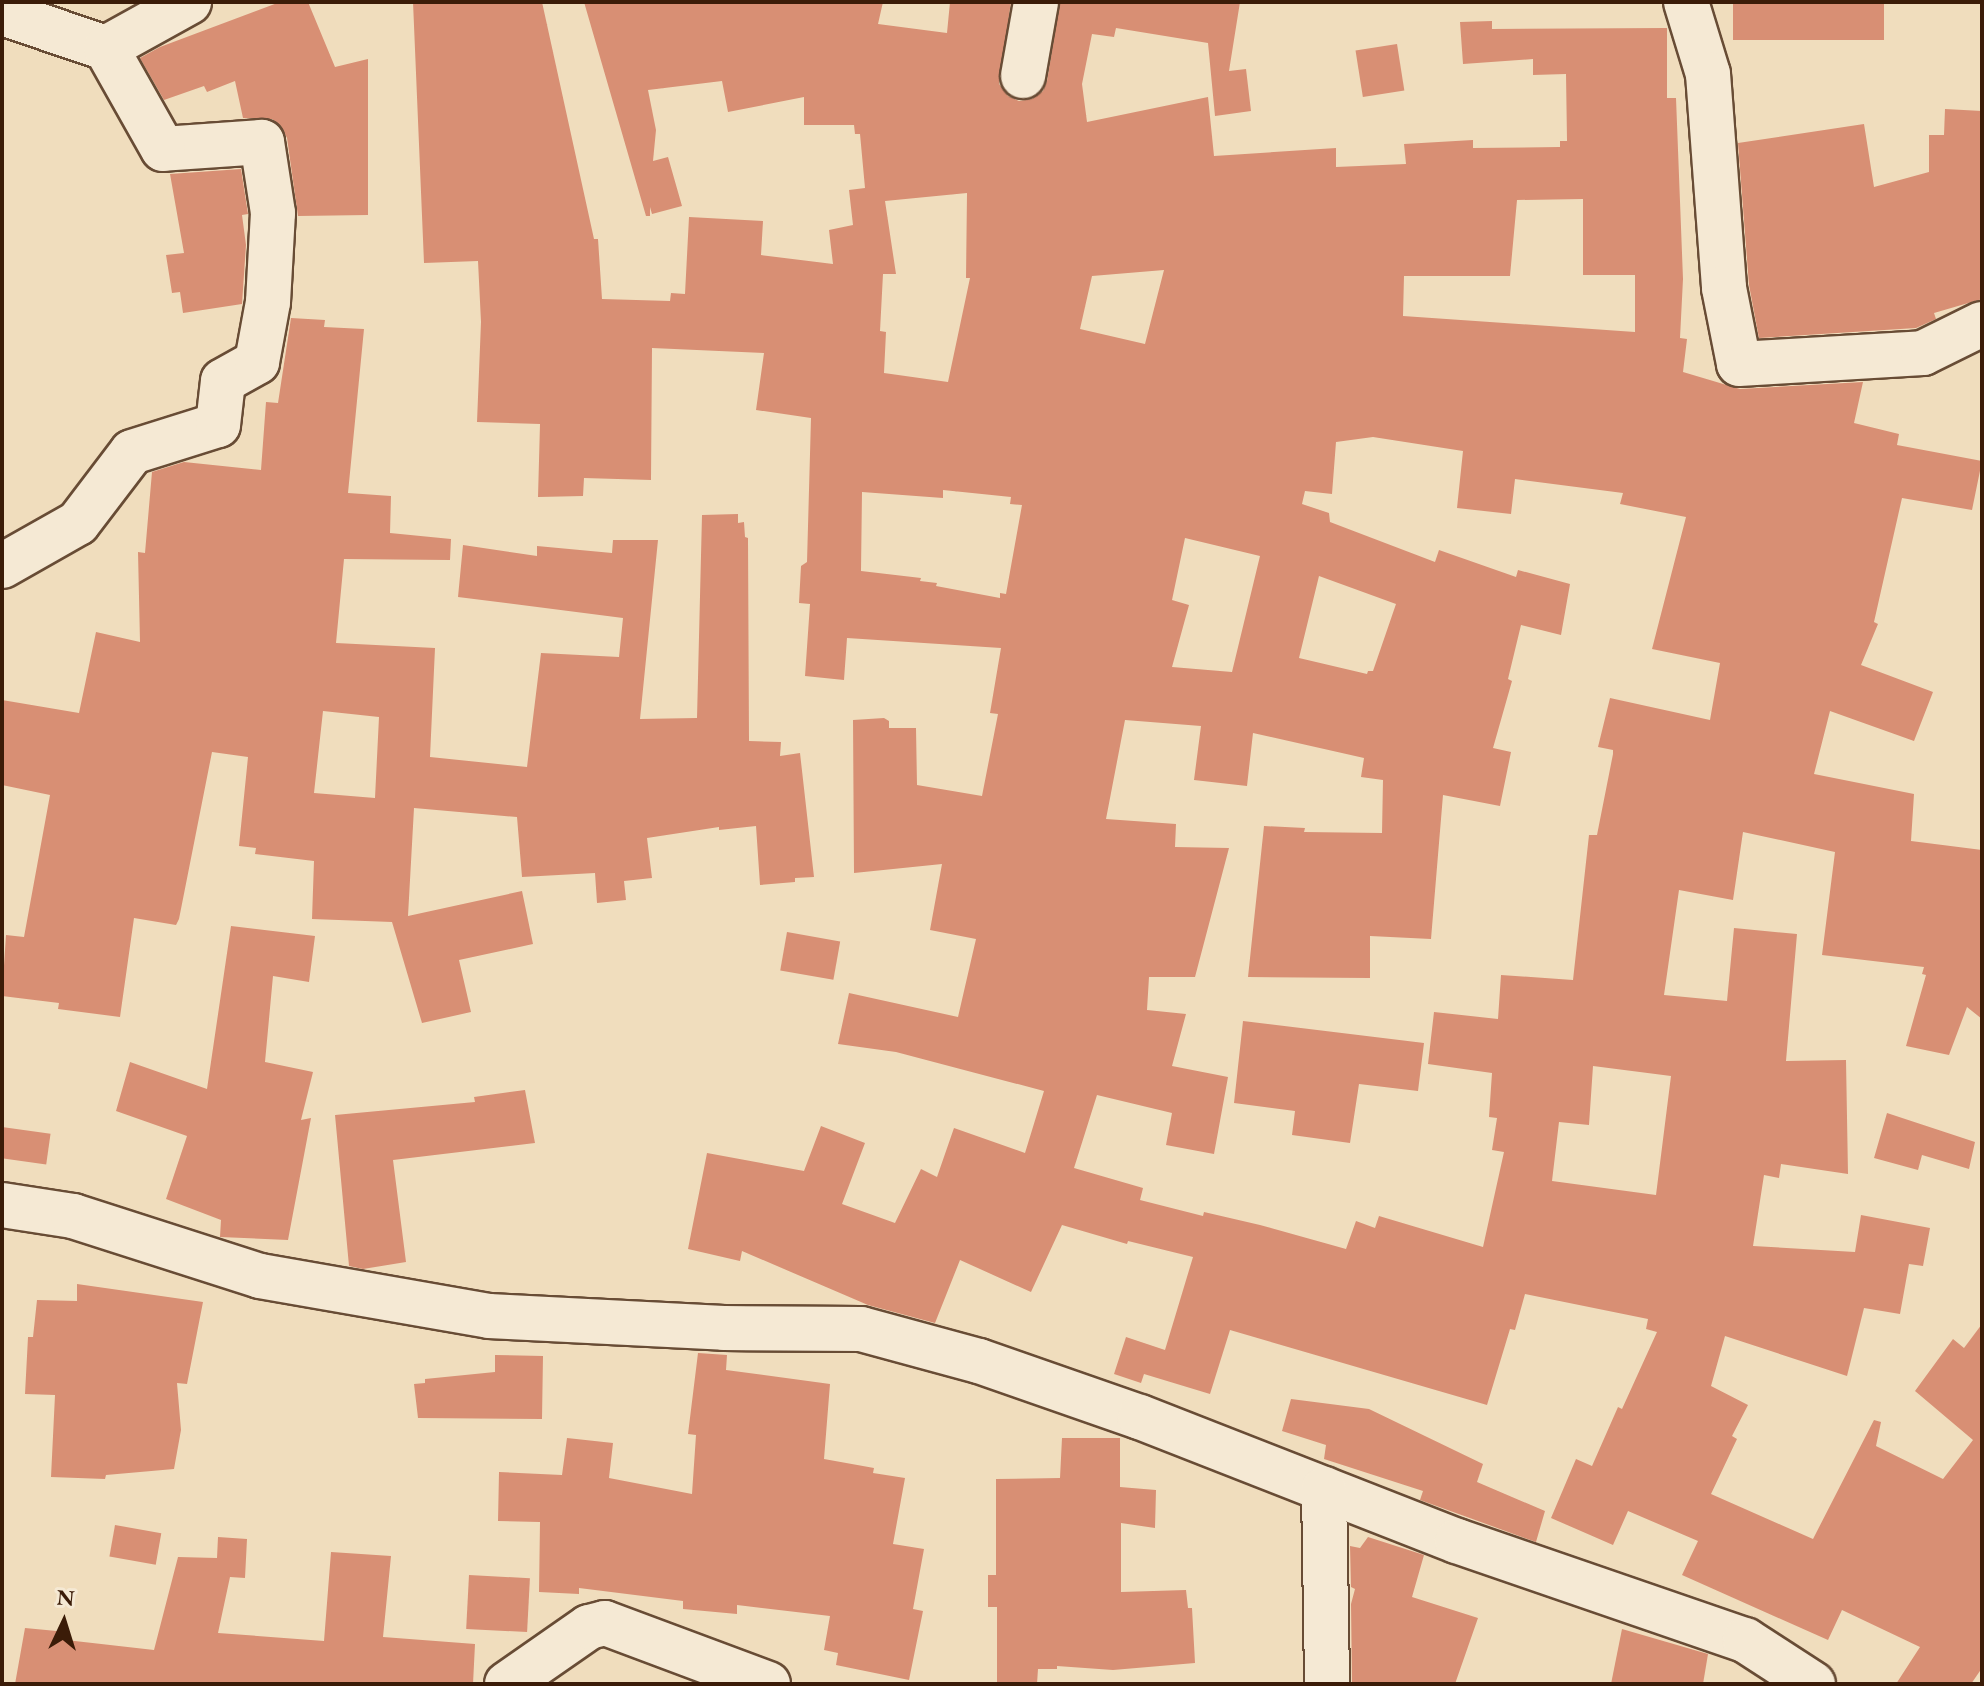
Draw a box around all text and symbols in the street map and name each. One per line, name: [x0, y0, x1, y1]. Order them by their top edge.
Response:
north arrow: [24, 1582, 104, 1662]
text: N: [56, 1582, 76, 1613]

